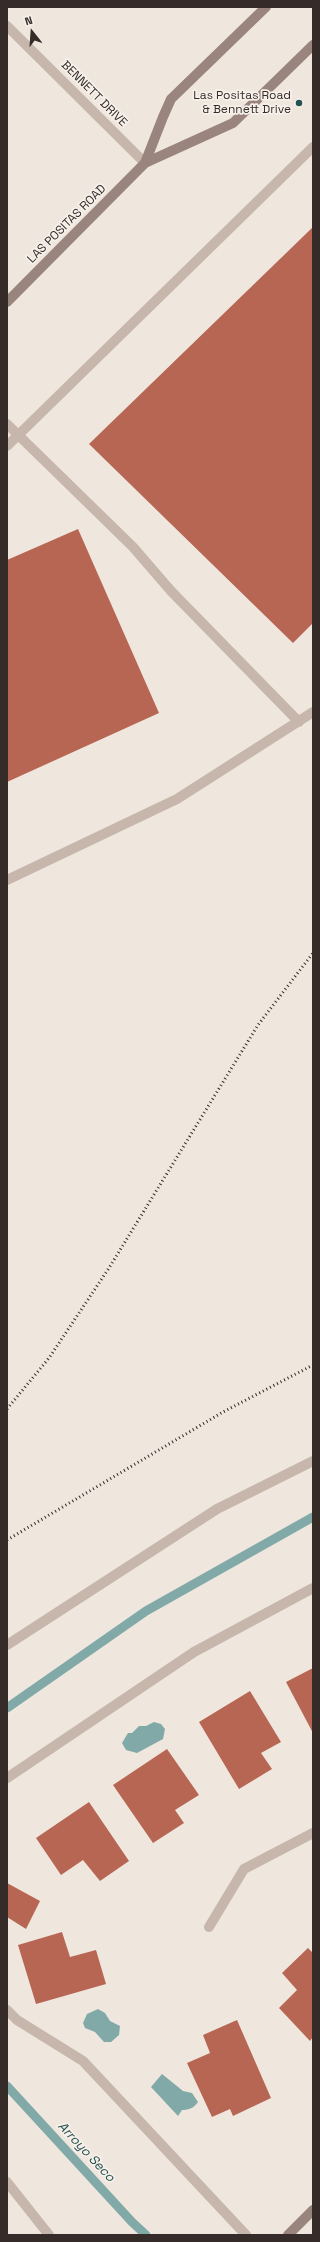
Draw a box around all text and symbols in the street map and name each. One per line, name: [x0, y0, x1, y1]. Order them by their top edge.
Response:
north arrow: [12, 12, 52, 52]
text: N: [23, 13, 34, 28]
street label: BENNETT DRIVE: [58, 58, 130, 130]
place label: Las Positas Road & Bennett Drive: [193, 89, 291, 117]
marker: Las Positas Road & Bennett Drive: [294, 98, 304, 108]
street label: LAS POSITAS ROAD: [25, 182, 109, 266]
water label: Arroyo Seco: [54, 2119, 118, 2185]

